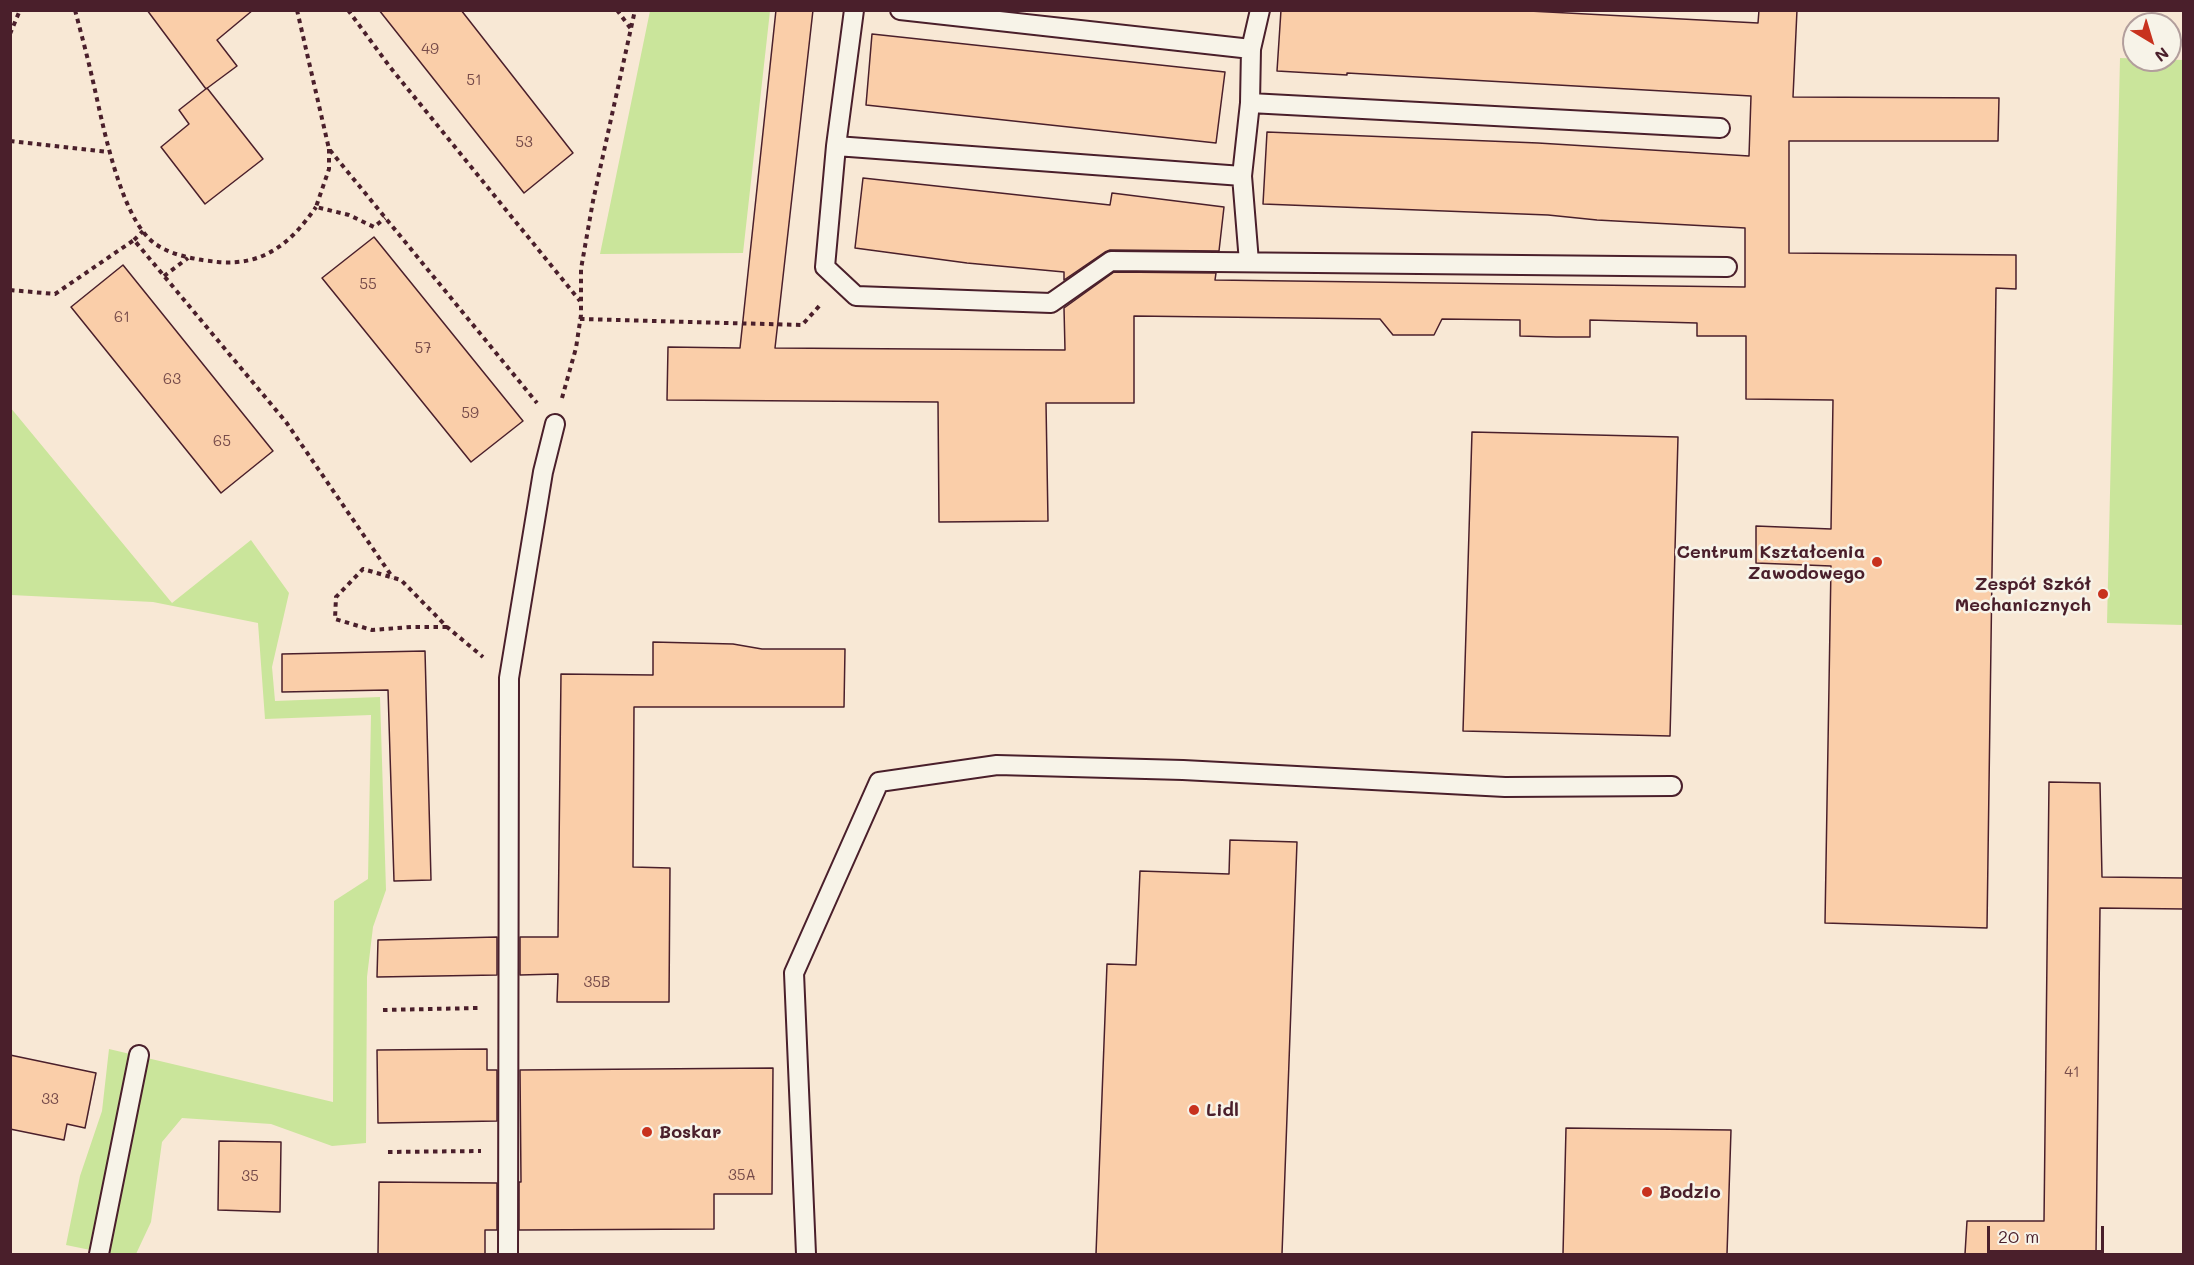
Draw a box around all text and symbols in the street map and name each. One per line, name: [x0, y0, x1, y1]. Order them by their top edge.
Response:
north arrow: [2122, 12, 2182, 72]
house number: 49: [421, 40, 439, 58]
text: N: [2151, 43, 2173, 67]
house number: 51: [466, 71, 482, 89]
house number: 53: [515, 133, 533, 151]
house number: 55: [359, 275, 377, 293]
house number: 61: [114, 308, 130, 326]
house number: 57: [414, 339, 432, 357]
house number: 63: [163, 370, 181, 388]
house number: 59: [461, 404, 479, 422]
house number: 65: [213, 432, 231, 450]
place label: Centrum Kształcenia Zawodowego: [1677, 541, 1865, 584]
marker: Centrum Kształcenia Zawodowego: [1870, 555, 1884, 569]
place label: Zespół Szkół Mechanicznych: [1955, 573, 2091, 616]
marker: Zespół Szkół Mechanicznych: [2096, 587, 2110, 601]
house number: 35B: [584, 973, 610, 991]
house number: 41: [2064, 1063, 2080, 1081]
house number: 33: [41, 1090, 59, 1108]
place label: Lidl: [1206, 1099, 1239, 1121]
marker: Lidl: [1187, 1103, 1201, 1117]
place label: Boskar: [659, 1121, 721, 1143]
marker: Boskar: [640, 1125, 654, 1139]
house number: 35A: [728, 1166, 756, 1184]
house number: 35: [241, 1167, 259, 1185]
place label: Bodzio: [1659, 1181, 1721, 1203]
marker: Bodzio: [1640, 1185, 1654, 1199]
scale bar: [1990, 1214, 2107, 1252]
text: 20 m: [1998, 1224, 2039, 1248]

